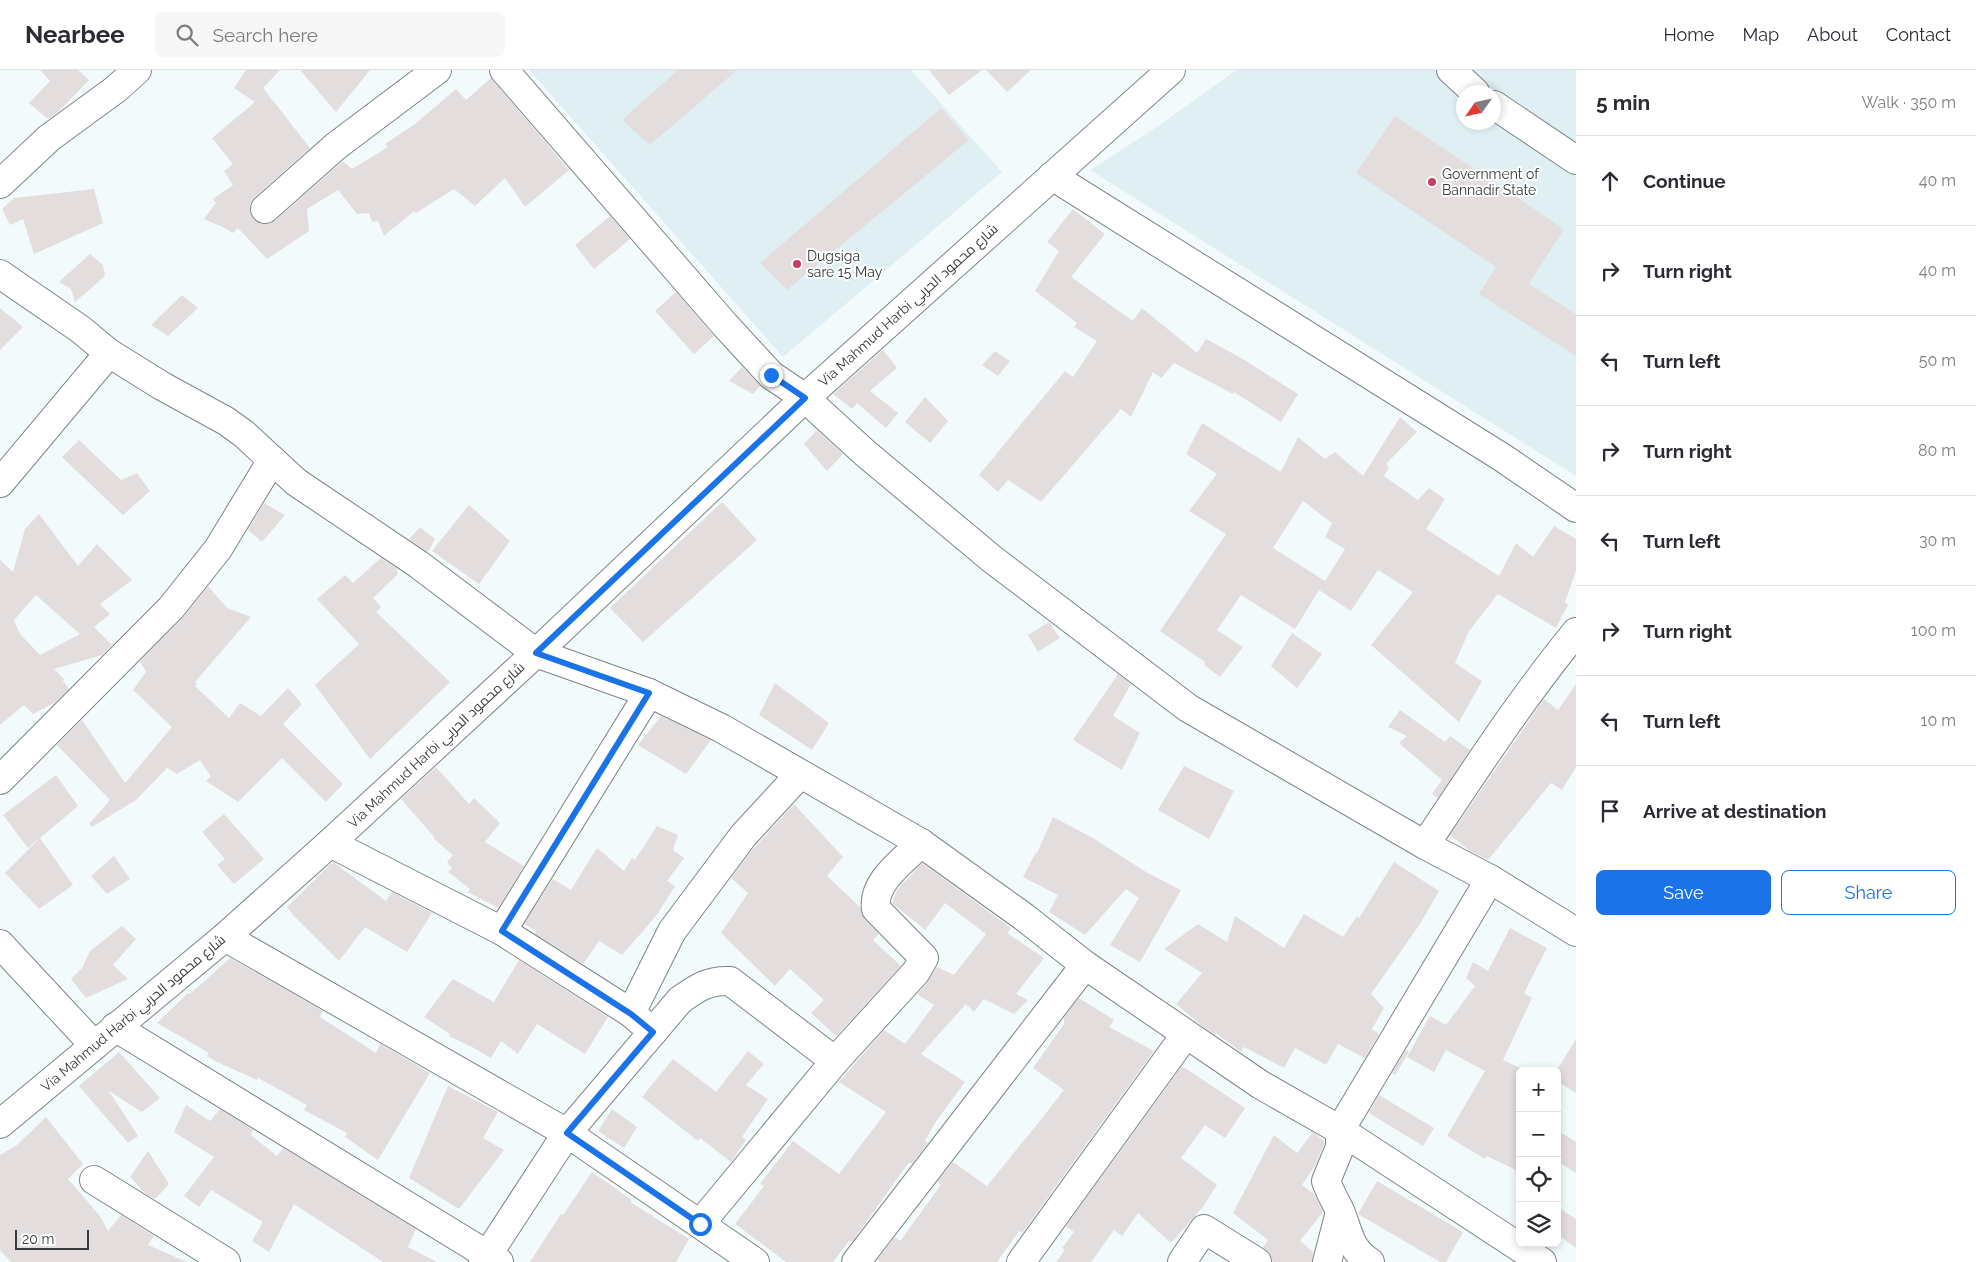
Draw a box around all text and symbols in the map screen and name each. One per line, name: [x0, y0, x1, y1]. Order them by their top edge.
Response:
search box: [155, 12, 505, 57]
text: Nearbee: [25, 20, 125, 49]
icon: search: [173, 21, 201, 49]
text: Search here: [213, 24, 318, 46]
text: Home: [1663, 24, 1714, 45]
text: Map: [1742, 24, 1779, 45]
text: About: [1807, 24, 1858, 45]
text: Contact: [1886, 24, 1951, 45]
north arrow: [1456, 85, 1501, 130]
text: 5 min: [1596, 90, 1650, 115]
text: Walk · 350 m: [1862, 93, 1956, 112]
place label: Government of Bannadir State: [1442, 166, 1540, 198]
icon: ahead: [1596, 167, 1624, 195]
text: Continue: [1643, 170, 1726, 192]
text: 40 m: [1919, 171, 1956, 190]
marker: Government of Bannadir State: [1426, 176, 1438, 188]
street label: Via Mahmud Harbi شارع محمود الحربي: [815, 220, 1004, 393]
place label: Dugsiga sare 15 May: [807, 248, 883, 280]
icon: right: [1596, 257, 1624, 285]
marker: Dugsiga sare 15 May: [791, 258, 803, 270]
text: Turn right: [1643, 260, 1732, 282]
text: 40 m: [1919, 261, 1956, 280]
icon: left: [1596, 347, 1624, 375]
text: Turn left: [1643, 350, 1720, 372]
text: 50 m: [1919, 351, 1956, 370]
route end: [760, 364, 783, 387]
icon: right: [1596, 437, 1624, 465]
text: Turn right: [1643, 440, 1732, 462]
text: 80 m: [1918, 441, 1956, 460]
icon: left: [1596, 527, 1624, 555]
text: Turn left: [1643, 530, 1720, 552]
text: 30 m: [1919, 531, 1956, 550]
icon: right: [1596, 617, 1624, 645]
text: Turn right: [1643, 620, 1732, 642]
text: 100 m: [1911, 621, 1956, 640]
street label: Via Mahmud Harbi شارع محمود الحربي: [344, 659, 530, 834]
icon: left: [1596, 707, 1624, 735]
text: Turn left: [1643, 710, 1720, 732]
text: 10 m: [1921, 711, 1956, 730]
icon: arrive: [1596, 797, 1624, 825]
text: Arrive at destination: [1643, 800, 1827, 822]
button: Save: [1596, 870, 1771, 915]
button: Share: [1781, 870, 1956, 915]
street label: Via Mahmud Harbi شارع محمود الحربي: [38, 931, 231, 1098]
map controls: [1516, 1067, 1561, 1247]
button: +: [1516, 1067, 1561, 1112]
button: −: [1516, 1112, 1561, 1157]
button: locate: [1516, 1157, 1561, 1202]
button: layers: [1516, 1202, 1561, 1247]
route start: [689, 1213, 712, 1236]
scale bar: [15, 1227, 89, 1250]
text: 20 m: [22, 1231, 54, 1247]

